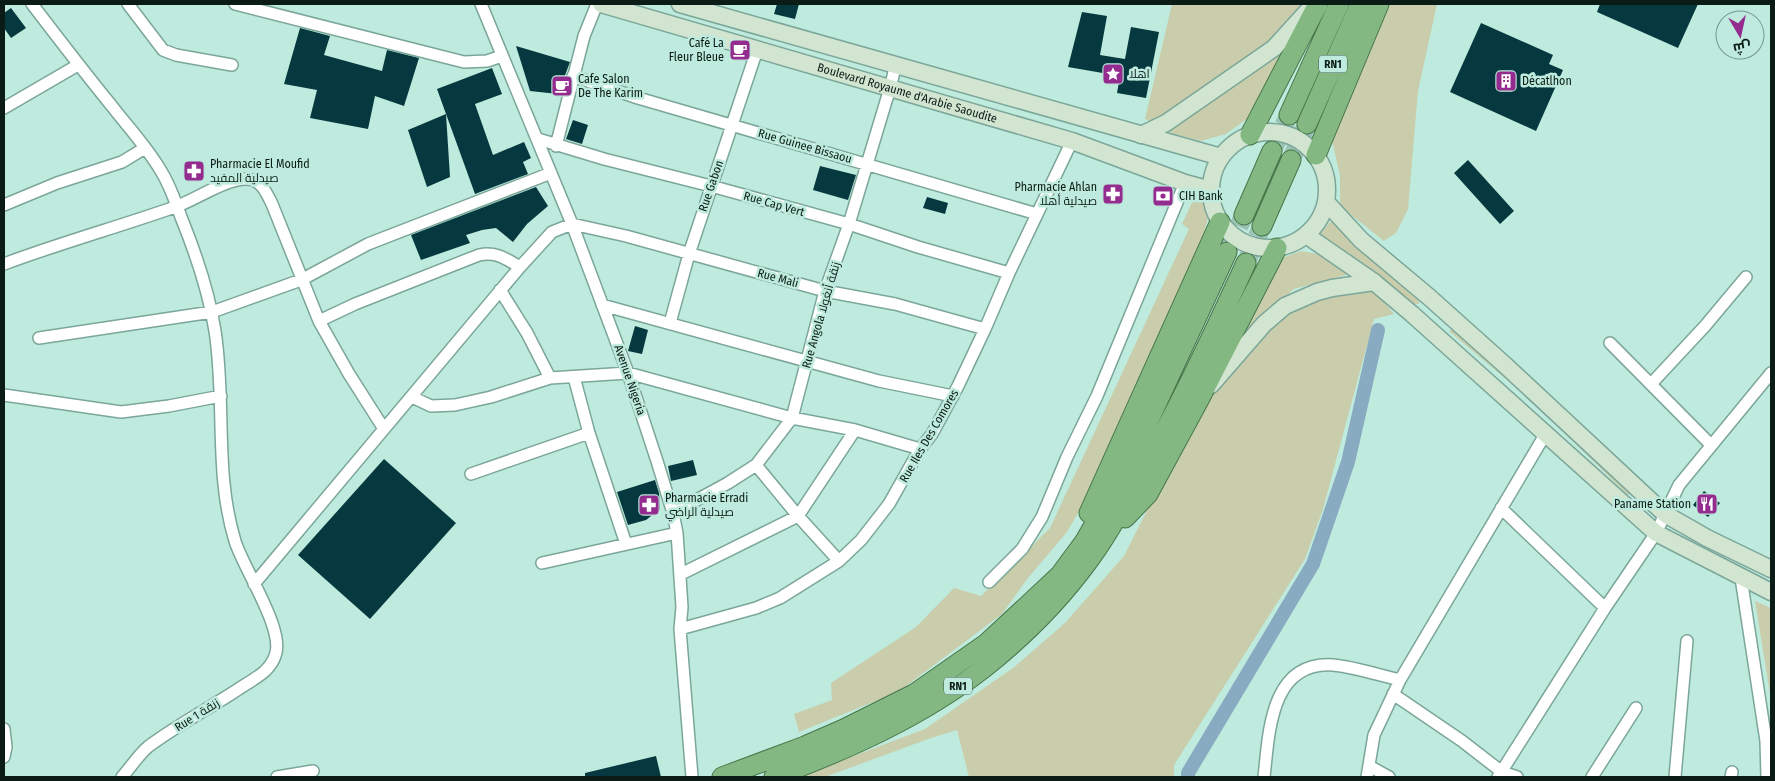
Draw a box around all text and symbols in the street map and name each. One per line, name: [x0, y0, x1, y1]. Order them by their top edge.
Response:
north arrow: [1715, 10, 1765, 60]
place label: Café La Fleur Bleue: [669, 36, 724, 64]
cafe icon: Café La Fleur Bleue: [728, 38, 752, 62]
text: ش: [1732, 38, 1752, 57]
road number: RN1: [1319, 56, 1347, 72]
street label: Boulevard Royaume d'Arabie Saoudite: [816, 60, 999, 126]
place icon: اهلا: [1101, 62, 1125, 86]
place label: اهلا: [1129, 67, 1150, 81]
building icon: Décatlhon: [1494, 69, 1518, 93]
place label: Cafe Salon De The Karim: [578, 72, 643, 100]
cafe icon: Cafe Salon De The Karim: [550, 74, 574, 98]
place label: Décatlhon: [1522, 74, 1572, 88]
street label: Rue Guinee Bissaou: [757, 126, 853, 166]
place label: Pharmacie El Moufid صيدلية المفيد: [210, 157, 310, 185]
pharmacy icon: Pharmacie El Moufid صيدلية المفيد: [182, 159, 206, 183]
street label: Rue Gabon: [696, 159, 726, 213]
place label: Pharmacie Ahlan صيدلية أهلا: [1015, 180, 1097, 208]
pharmacy icon: Pharmacie Ahlan صيدلية أهلا: [1101, 182, 1125, 206]
bank icon: CIH Bank: [1151, 184, 1175, 208]
street label: Rue Cap Vert: [742, 189, 806, 219]
place label: CIH Bank: [1179, 189, 1223, 203]
street label: Rue Angola زنقة أنغولا: [798, 260, 843, 370]
street label: Rue Mali: [756, 266, 800, 290]
street label: Avenue Nigeria: [611, 343, 649, 417]
street label: Rue Iles Des Comores: [897, 387, 961, 485]
place label: Pharmacie Erradi صيدلية الراضي: [665, 491, 748, 522]
restaurant icon: Paname Station: [1695, 492, 1719, 516]
pharmacy icon: Pharmacie Erradi صيدلية الراضي: [637, 493, 661, 517]
place label: Paname Station: [1614, 497, 1691, 511]
road number: RN1: [944, 678, 972, 694]
street label: Rue 1 زنقة: [172, 696, 222, 734]

